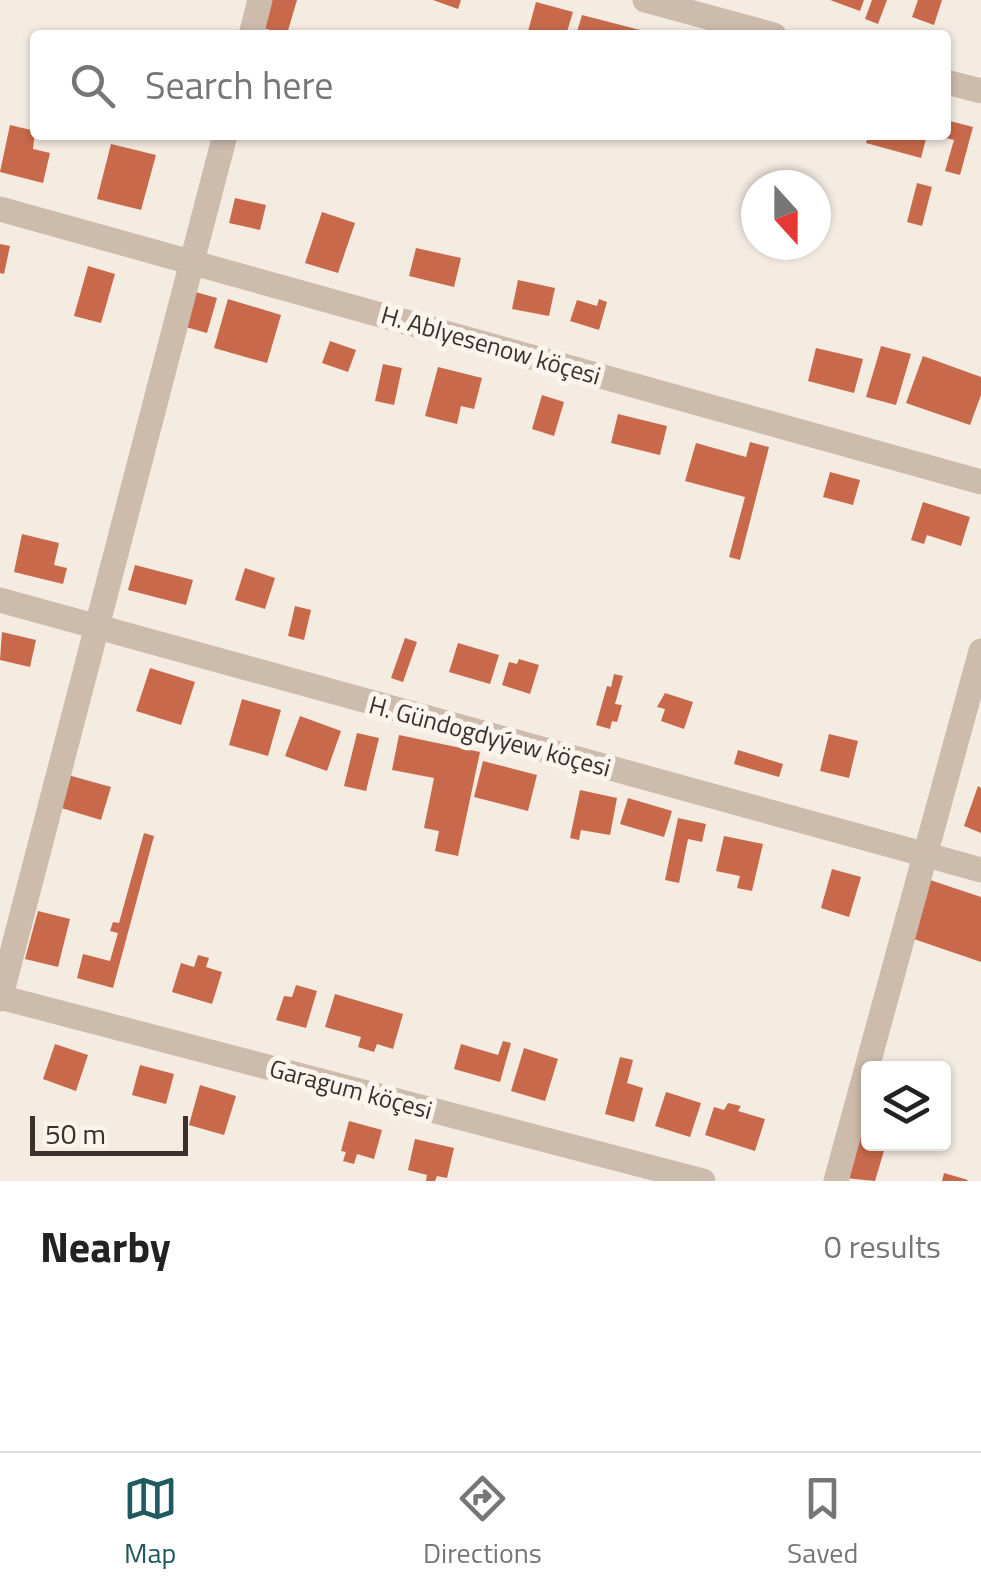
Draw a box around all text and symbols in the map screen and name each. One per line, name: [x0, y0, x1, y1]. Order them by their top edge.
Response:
search box: [30, 30, 951, 140]
text: Search here: [145, 56, 333, 114]
icon: search: [65, 58, 120, 113]
north arrow: [741, 170, 831, 260]
street label: H. Ablyesenow köçesi: [377, 295, 605, 395]
street label: H. Gündogdyýew köçesi: [365, 685, 615, 787]
street label: Garagum köçesi: [265, 1049, 437, 1129]
map controls: [861, 1061, 951, 1151]
button: layers: [861, 1061, 951, 1151]
scale bar: [30, 1111, 188, 1156]
text: 50 m: [45, 1112, 106, 1155]
text: Nearby: [40, 1214, 171, 1278]
text: 0 results: [824, 1222, 941, 1270]
tab: Map: [123, 1471, 178, 1574]
tab: Directions: [423, 1471, 542, 1574]
tab: Saved: [787, 1471, 858, 1574]

